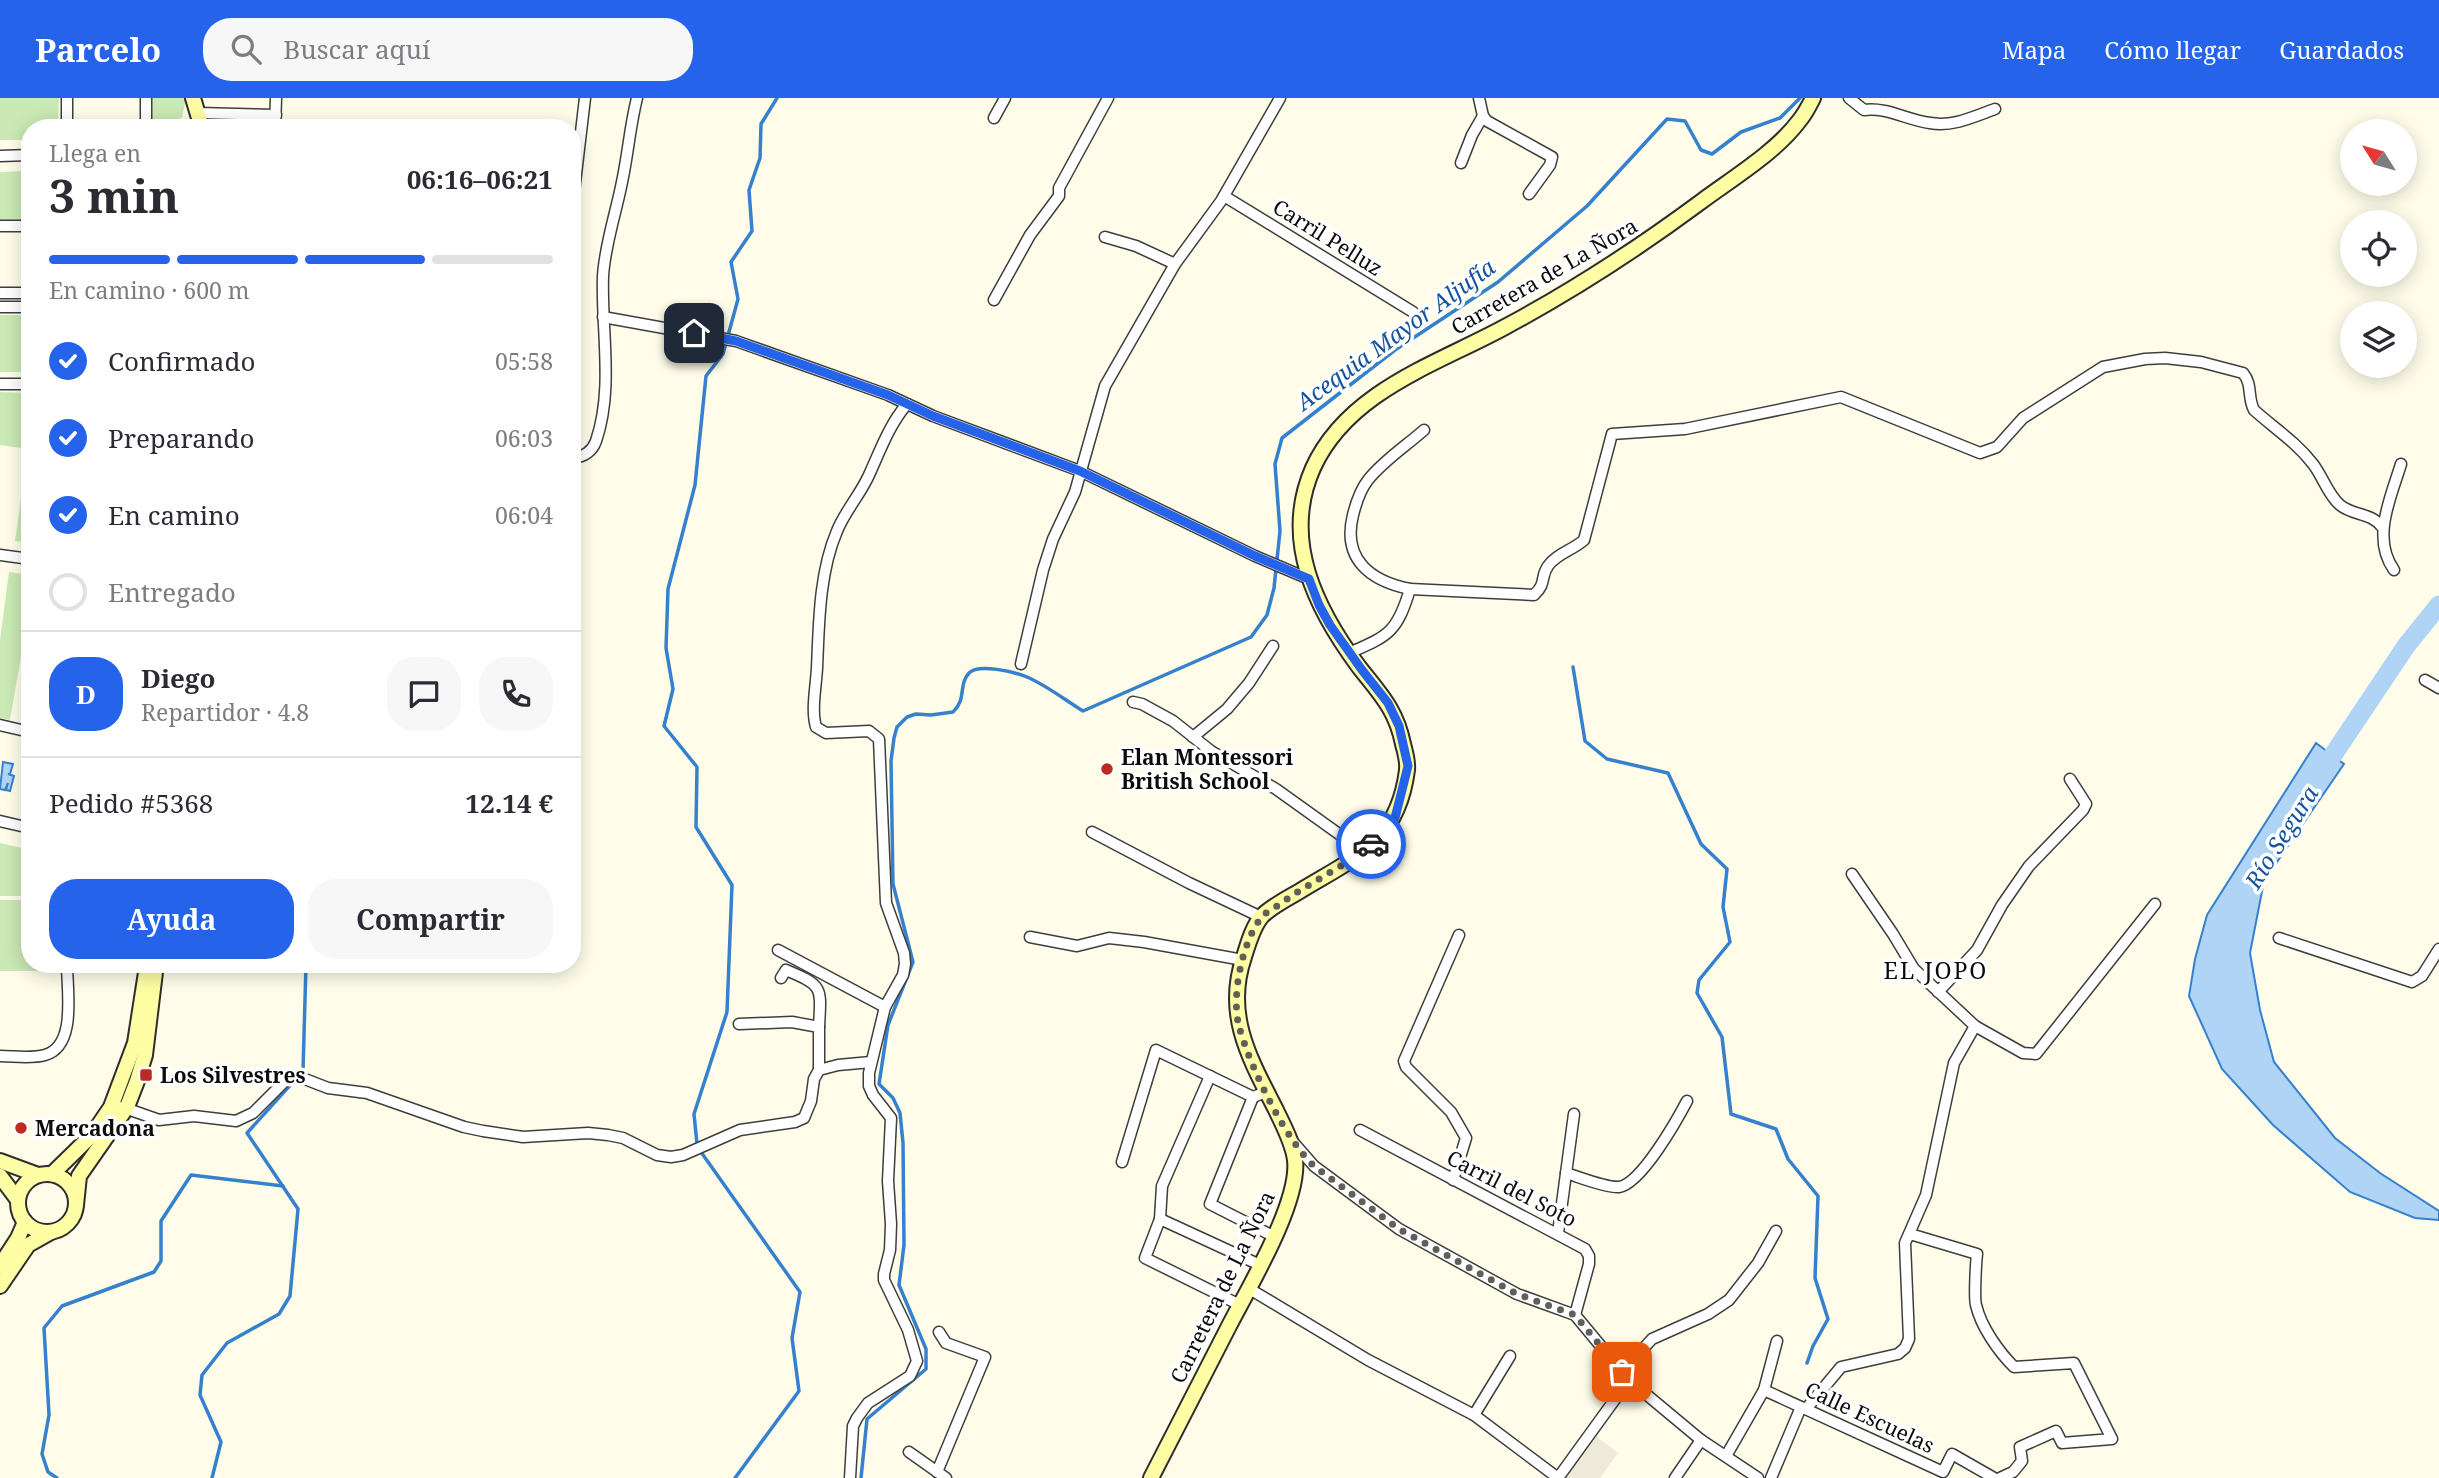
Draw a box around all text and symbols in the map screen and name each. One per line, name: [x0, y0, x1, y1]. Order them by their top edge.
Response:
search box: [203, 18, 693, 81]
text: Parcelo: [35, 27, 161, 72]
icon: search: [227, 30, 265, 68]
text: Buscar aquí: [283, 31, 430, 67]
text: Mapa: [2002, 33, 2066, 66]
text: Cómo llegar: [2104, 33, 2241, 66]
text: Guardados: [2279, 33, 2404, 66]
north arrow: [2340, 119, 2417, 196]
map controls: [2340, 119, 2417, 378]
text: Llega en: [49, 137, 141, 169]
text: 06:16–06:21: [407, 161, 553, 197]
text: 3 min: [49, 164, 179, 226]
street label: Carril Pelluz: [1268, 192, 1388, 282]
button: locate: [2340, 210, 2417, 287]
street label: Carretera de La Ñora: [1446, 211, 1642, 341]
water label: Acequia Mayor Aljufía: [1287, 250, 1502, 418]
text: En camino · 600 m: [49, 274, 250, 306]
button: layers: [2340, 301, 2417, 378]
pin: [664, 303, 724, 363]
icon: home: [675, 314, 713, 352]
icon: check: [49, 342, 87, 380]
text: Confirmado: [108, 343, 255, 379]
text: 05:58: [495, 345, 553, 377]
icon: check: [49, 419, 87, 457]
text: Preparando: [108, 420, 255, 456]
text: 06:03: [495, 422, 553, 454]
icon: check: [49, 496, 87, 534]
text: En camino: [108, 497, 240, 533]
text: 06:04: [495, 499, 553, 531]
text: Entregado: [108, 574, 236, 610]
button: chat: [387, 657, 461, 731]
button: phone: [479, 657, 553, 731]
text: Diego: [141, 660, 216, 696]
text: D: [76, 676, 96, 712]
text: Repartidor · 4.8: [141, 696, 309, 728]
place label: Elan Montessori British School: [1121, 743, 1294, 795]
marker: Elan Montessori British School: [1099, 761, 1115, 777]
water label: Río Segura: [2236, 779, 2326, 895]
text: Pedido #5368: [49, 785, 213, 821]
text: 12.14 €: [465, 785, 553, 821]
courier: [1336, 809, 1406, 879]
icon: car: [1352, 825, 1390, 863]
button: Ayuda: [49, 879, 294, 959]
button: Compartir: [308, 879, 553, 959]
district label: EL JOPO: [1884, 954, 1988, 986]
place label: Los Silvestres: [160, 1061, 306, 1089]
marker: Los Silvestres: [138, 1067, 154, 1083]
place label: Mercadona: [35, 1114, 155, 1142]
marker: Mercadona: [13, 1120, 29, 1136]
street label: Carril del Soto: [1442, 1143, 1582, 1233]
street label: Carretera de La Ñora: [1163, 1186, 1281, 1388]
pin: [1592, 1342, 1652, 1402]
icon: bag: [1603, 1353, 1641, 1391]
street label: Calle Escuelas: [1801, 1375, 1939, 1459]

